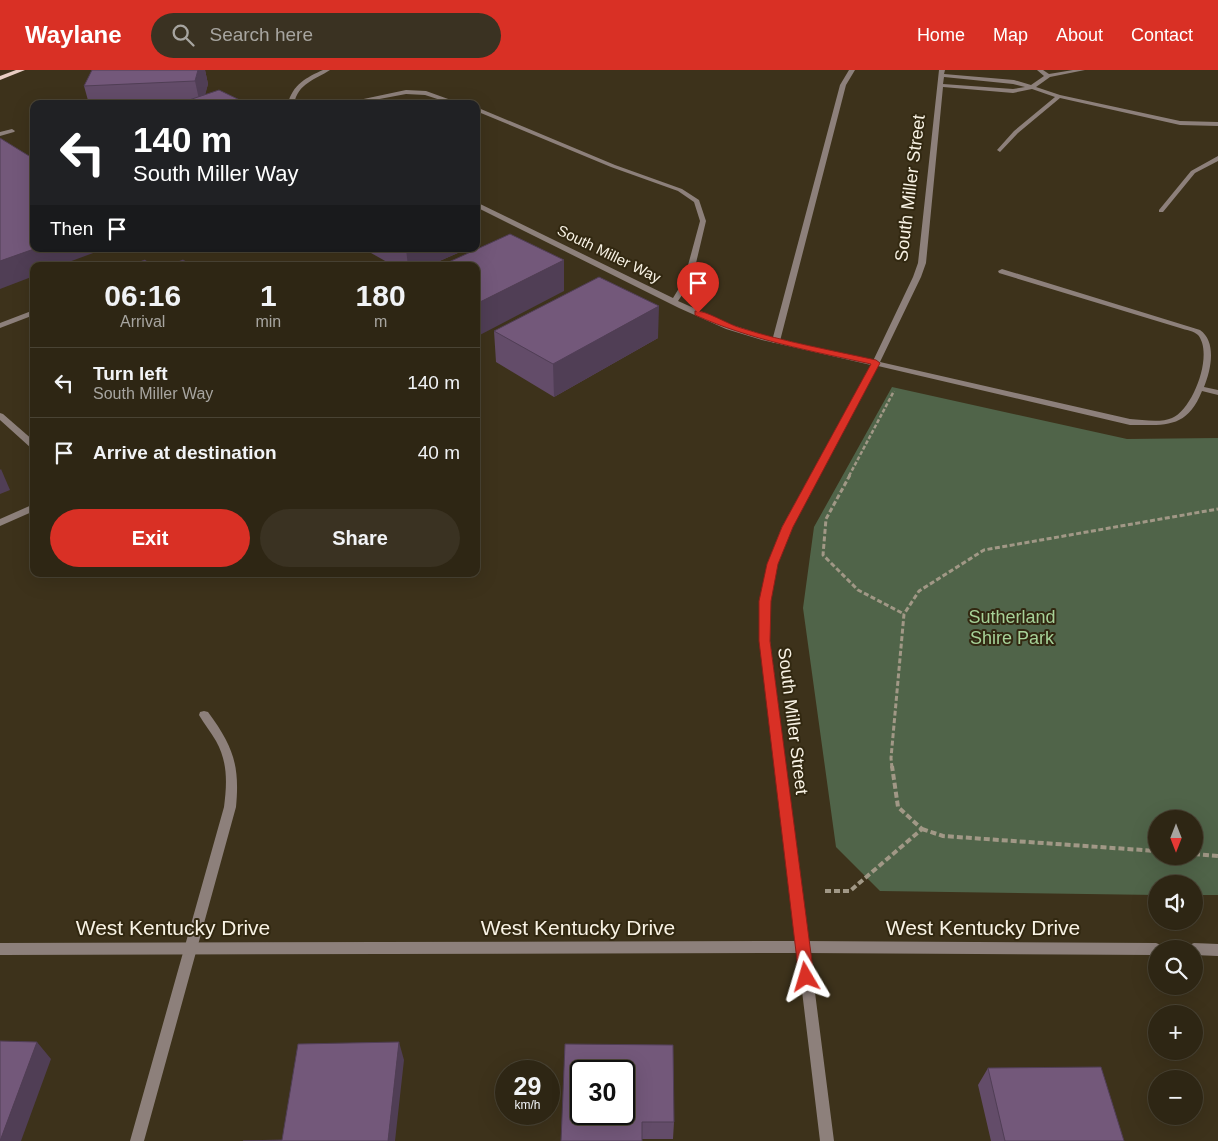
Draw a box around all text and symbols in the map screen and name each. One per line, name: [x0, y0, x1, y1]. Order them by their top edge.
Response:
search box: [151, 13, 501, 58]
text: Waylane: [25, 21, 121, 48]
icon: search: [169, 21, 197, 49]
text: Search here: [209, 24, 313, 45]
text: Home: [917, 25, 965, 45]
text: Map: [993, 25, 1028, 45]
text: About: [1056, 25, 1103, 45]
text: Contact: [1131, 25, 1193, 45]
street label: South Miller Street: [891, 113, 929, 263]
icon: left: [50, 120, 115, 185]
text: 140 m: [133, 120, 232, 159]
text: South Miller Way: [133, 161, 298, 186]
icon: arrive: [103, 215, 131, 243]
text: Then: [50, 218, 93, 239]
street label: South Miller Way: [555, 221, 664, 286]
pin: [677, 262, 719, 313]
icon: arrive: [684, 269, 712, 297]
text: 06:16: [104, 279, 181, 312]
text: 1: [260, 279, 277, 312]
text: 180: [356, 279, 406, 312]
text: Arrival: [120, 313, 165, 330]
text: min: [255, 313, 281, 330]
text: m: [374, 313, 387, 330]
text: Turn left: [93, 363, 168, 384]
icon: left: [50, 369, 78, 397]
text: 140 m: [407, 372, 460, 393]
text: South Miller Way: [93, 385, 213, 402]
icon: arrive: [50, 439, 78, 467]
text: Arrive at destination: [93, 442, 277, 463]
text: 40 m: [418, 442, 460, 463]
button: Exit: [50, 509, 250, 567]
button: Share: [260, 509, 460, 567]
park label: Sutherland Shire Park: [968, 607, 1056, 648]
street label: South Miller Street: [774, 646, 812, 796]
north arrow: [1148, 810, 1202, 865]
map controls: [1148, 810, 1203, 1125]
button: sound: [1148, 875, 1203, 930]
street label: West Kentucky Drive: [76, 916, 270, 939]
street label: West Kentucky Drive: [481, 916, 675, 939]
street label: West Kentucky Drive: [886, 916, 1080, 939]
button: search: [1148, 940, 1203, 995]
position arrow: [779, 950, 831, 1002]
button: +: [1148, 1005, 1203, 1060]
speed limit sign: 30: [570, 1060, 635, 1125]
button: −: [1148, 1070, 1203, 1125]
text: 29: [514, 1072, 541, 1100]
text: km/h: [514, 1098, 541, 1112]

